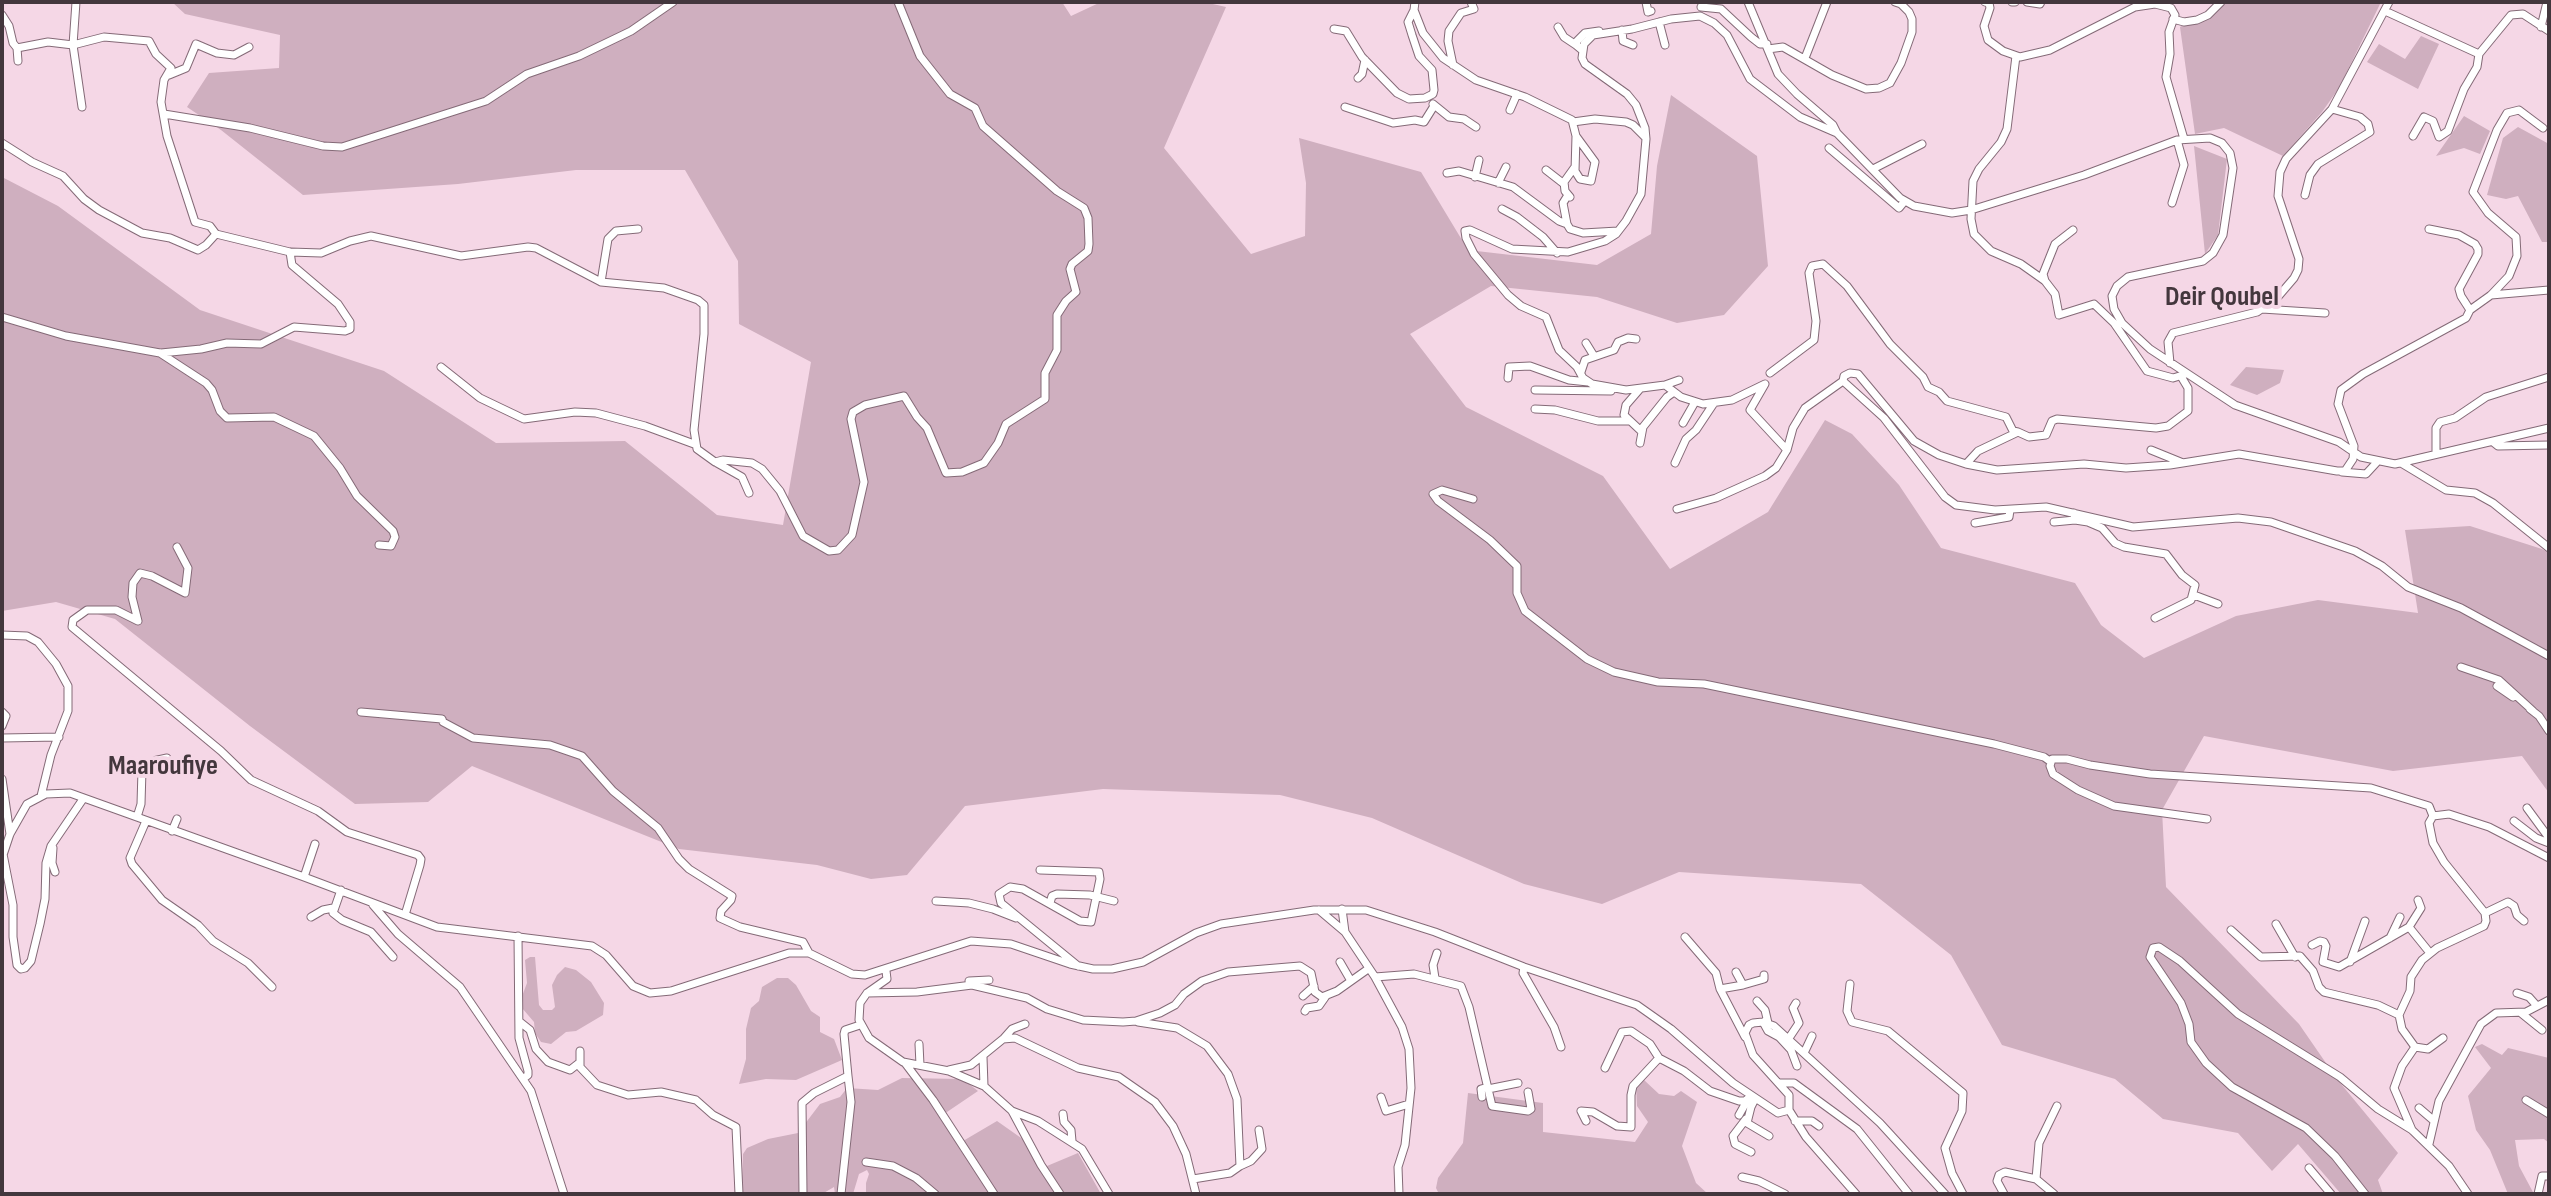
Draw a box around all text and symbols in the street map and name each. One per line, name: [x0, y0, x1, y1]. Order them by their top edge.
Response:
district label: Deir Qoubel: [2165, 281, 2279, 315]
district label: Maaroufiye: [108, 750, 218, 784]

